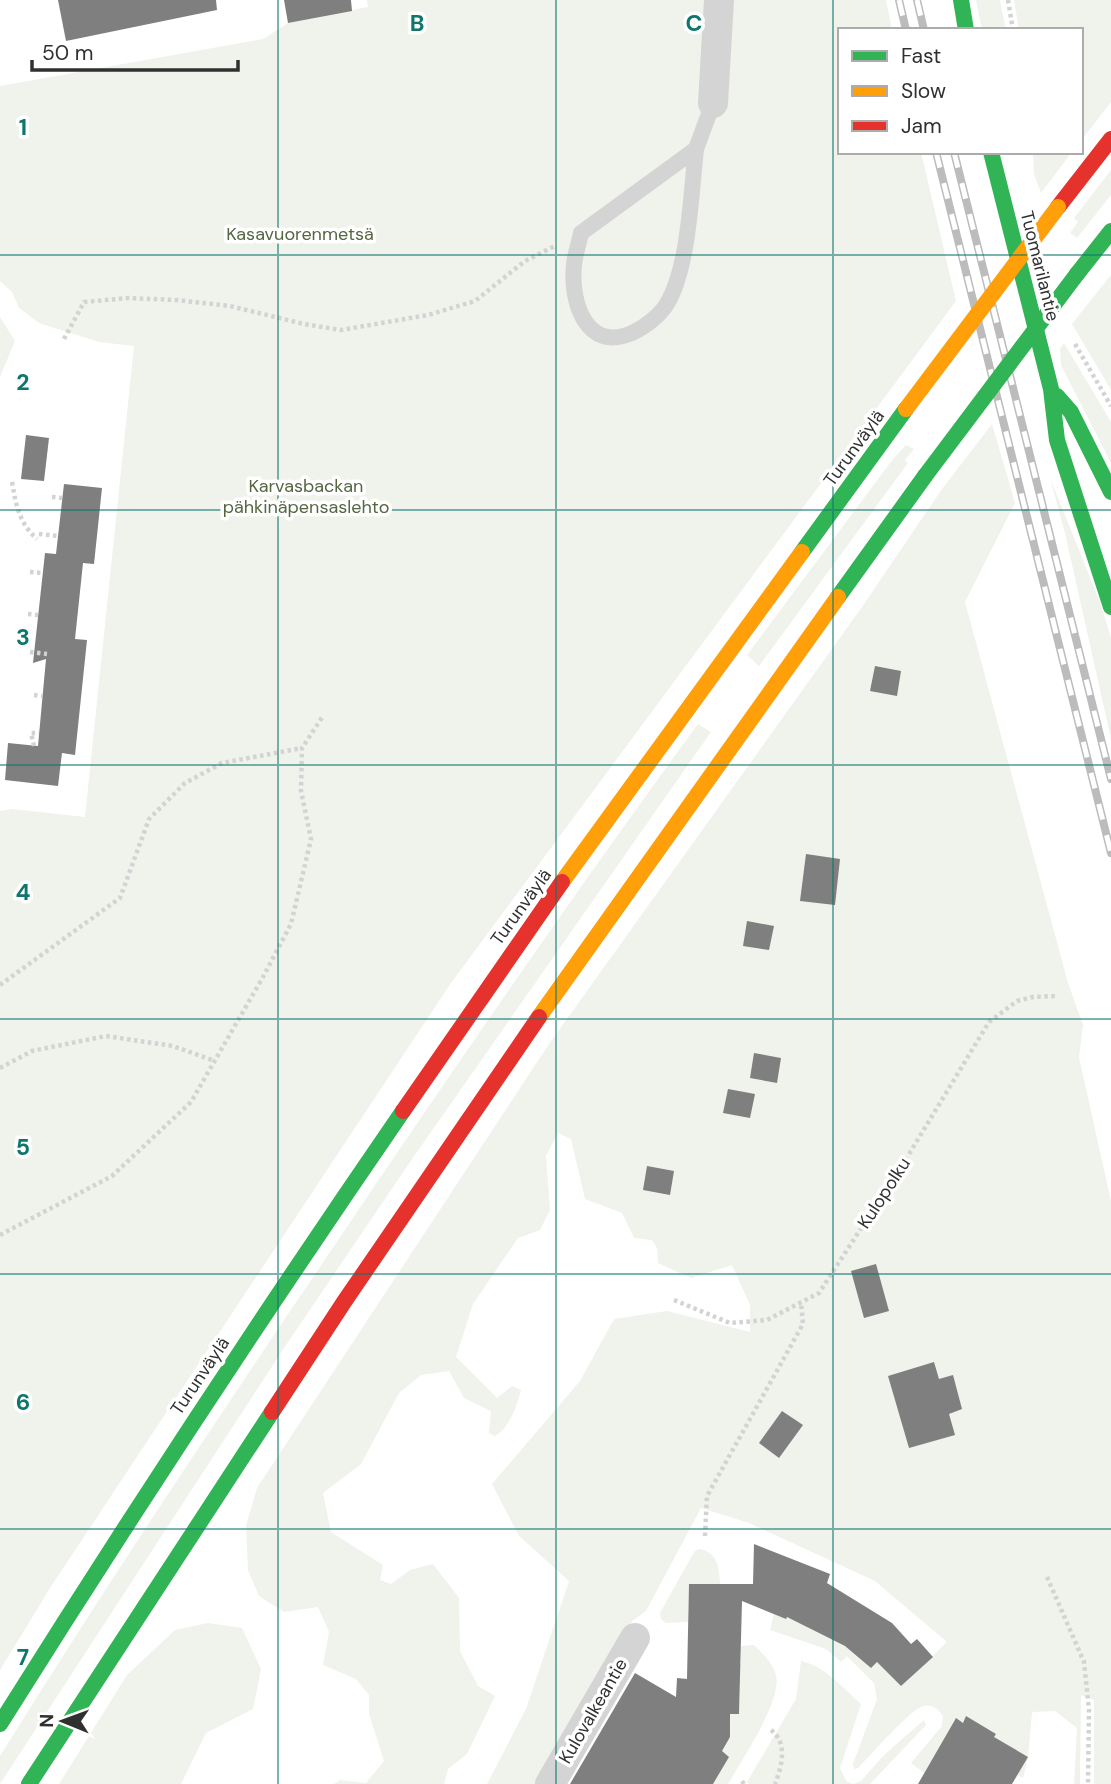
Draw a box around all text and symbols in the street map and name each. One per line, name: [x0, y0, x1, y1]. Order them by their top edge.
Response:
text: B: [410, 8, 424, 38]
text: C: [686, 8, 702, 38]
scale bar: [32, 28, 238, 72]
legend: [838, 28, 1083, 154]
text: 50 m: [42, 39, 93, 67]
text: Fast: [901, 42, 941, 70]
text: Slow: [901, 77, 946, 105]
text: 1: [19, 112, 27, 142]
text: Jam: [901, 112, 942, 140]
street label: Tuomarilantie: [1015, 208, 1065, 324]
park label: Kasavuorenmetsä: [226, 222, 374, 246]
text: 2: [16, 367, 30, 397]
street label: Turunväylä: [818, 405, 890, 491]
park label: Karvasbackan pähkinäpensaslehto: [223, 474, 389, 519]
text: 3: [16, 622, 30, 652]
street label: Turunväylä: [485, 864, 557, 950]
text: 4: [16, 877, 31, 907]
text: 5: [16, 1132, 30, 1162]
street label: Kulopolku: [852, 1153, 916, 1233]
street label: Turunväylä: [165, 1332, 235, 1420]
text: 6: [16, 1387, 30, 1417]
text: 7: [17, 1642, 29, 1672]
street label: Kulovalkeantie: [553, 1654, 633, 1768]
north arrow: [28, 1686, 98, 1756]
text: N: [34, 1714, 59, 1728]

